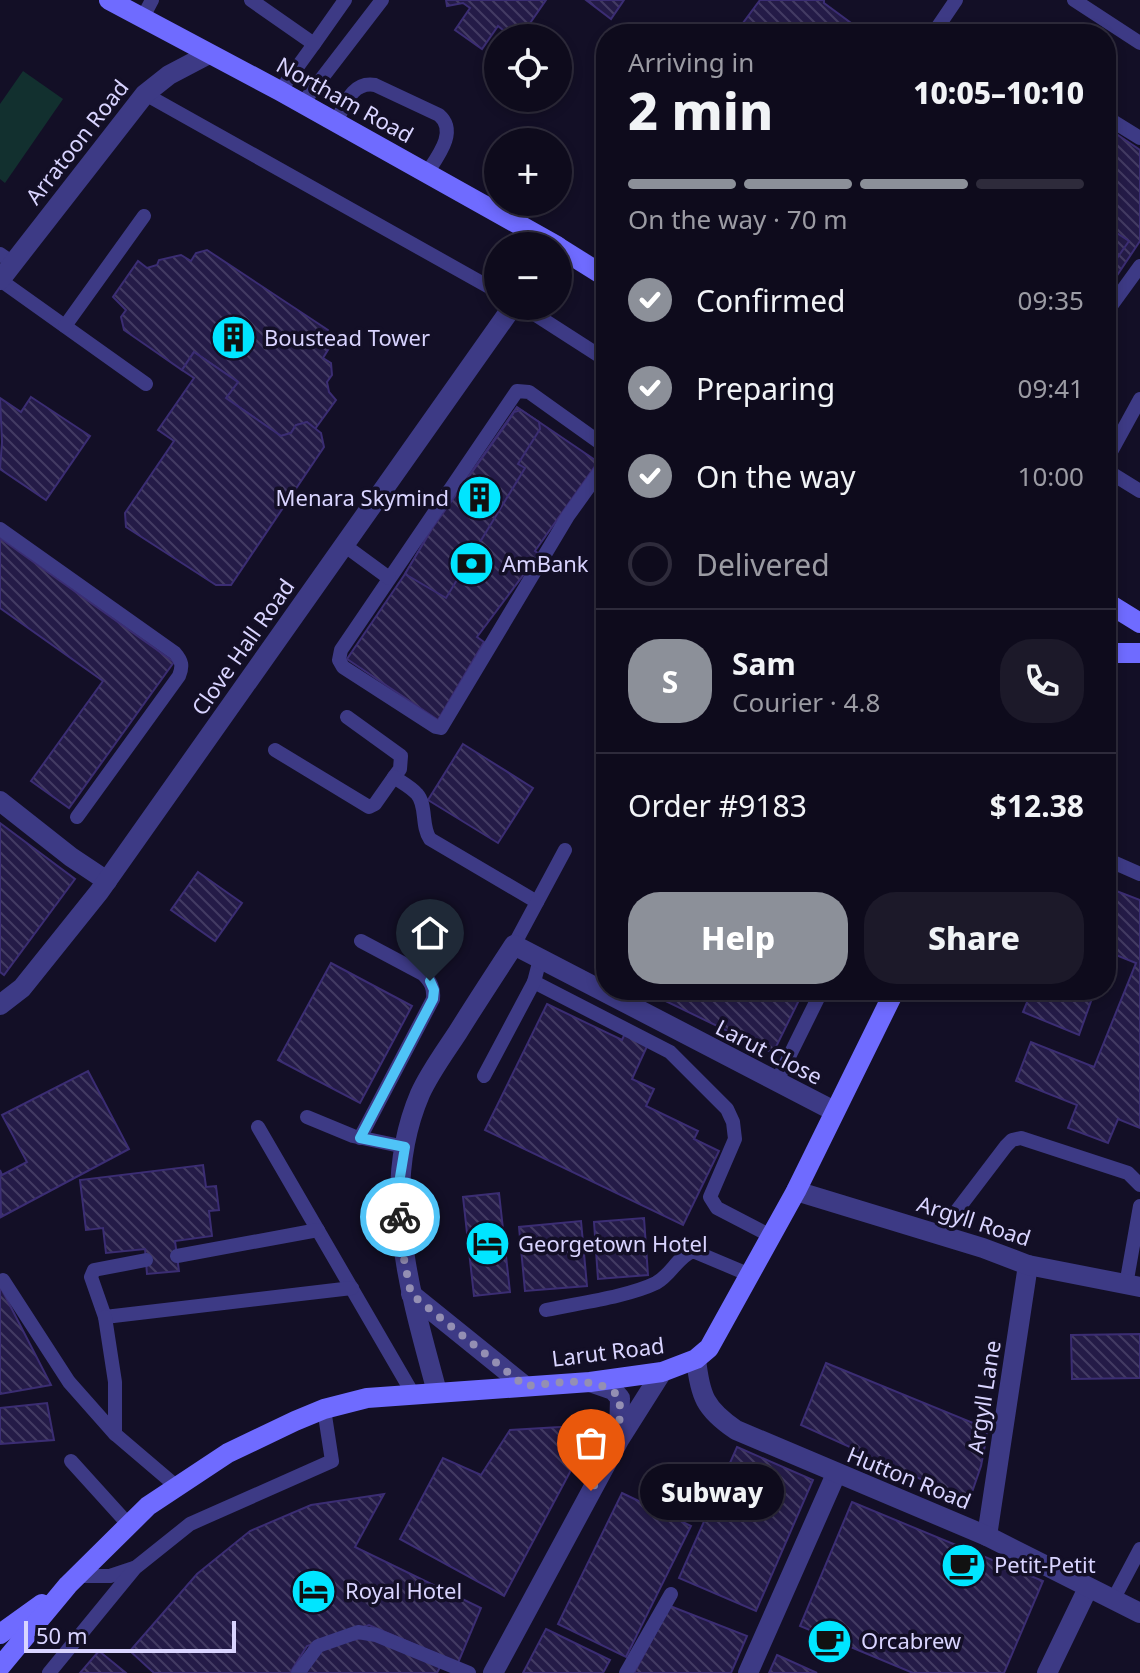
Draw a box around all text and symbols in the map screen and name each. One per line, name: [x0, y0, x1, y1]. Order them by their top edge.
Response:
map controls: [484, 24, 572, 320]
button: locate: [484, 24, 572, 112]
text: Arriving in: [628, 44, 754, 80]
street label: Northam Road: [272, 49, 419, 149]
text: 10:05–10:10: [913, 72, 1084, 113]
street label: Arratoon Road: [18, 73, 134, 210]
text: 2 min: [628, 74, 773, 145]
button: +: [484, 128, 572, 216]
text: On the way · 70 m: [628, 201, 848, 237]
button: −: [484, 232, 572, 320]
icon: check: [628, 278, 672, 322]
text: Confirmed: [696, 280, 846, 321]
text: 09:35: [1018, 282, 1084, 318]
building icon: Boustead Tower: [209, 314, 257, 362]
place label: Boustead Tower: [264, 322, 430, 352]
icon: check: [628, 366, 672, 410]
text: Preparing: [696, 368, 835, 409]
text: 09:41: [1018, 370, 1084, 406]
icon: check: [628, 454, 672, 498]
text: On the way: [696, 456, 856, 497]
text: 10:00: [1018, 458, 1084, 494]
building icon: Menara Skymind: [456, 474, 504, 522]
place label: Menara Skymind: [276, 482, 449, 512]
bank icon: AmBank: [447, 540, 495, 588]
text: Delivered: [696, 544, 830, 585]
place label: AmBank: [502, 548, 589, 578]
street label: Clove Hall Road: [184, 572, 300, 721]
button: phone: [1000, 639, 1084, 723]
text: Sam: [732, 643, 796, 684]
text: S: [662, 661, 678, 702]
text: Courier · 4.8: [732, 684, 880, 720]
text: Order #9183: [628, 785, 807, 826]
text: $12.38: [990, 785, 1084, 826]
button: Help: [628, 892, 848, 984]
button: Share: [864, 892, 1084, 984]
pin: [396, 899, 464, 981]
icon: home: [408, 911, 452, 955]
street label: Larut Close: [711, 1011, 828, 1091]
courier: [360, 1177, 440, 1257]
street label: Argyll Road: [914, 1188, 1035, 1252]
icon: bike: [378, 1195, 422, 1239]
hotel icon: Georgetown Hotel: [463, 1220, 511, 1268]
place label: Georgetown Hotel: [518, 1228, 708, 1258]
street label: Larut Road: [550, 1329, 666, 1373]
street label: Argyll Lane: [959, 1338, 1007, 1456]
pin: [557, 1409, 625, 1491]
icon: bag: [569, 1421, 613, 1465]
street label: Hutton Road: [843, 1439, 976, 1516]
callout: Subway: [639, 1463, 783, 1519]
text: Subway: [661, 1474, 763, 1510]
cafe icon: Petit-Petit: [939, 1541, 987, 1589]
place label: Petit-Petit: [994, 1549, 1096, 1579]
hotel icon: Royal Hotel: [290, 1567, 338, 1615]
place label: Royal Hotel: [345, 1575, 462, 1605]
scale bar: [24, 1617, 236, 1653]
cafe icon: Orcabrew: [806, 1617, 854, 1665]
text: 50 m: [36, 1620, 87, 1650]
place label: Orcabrew: [861, 1625, 962, 1655]

